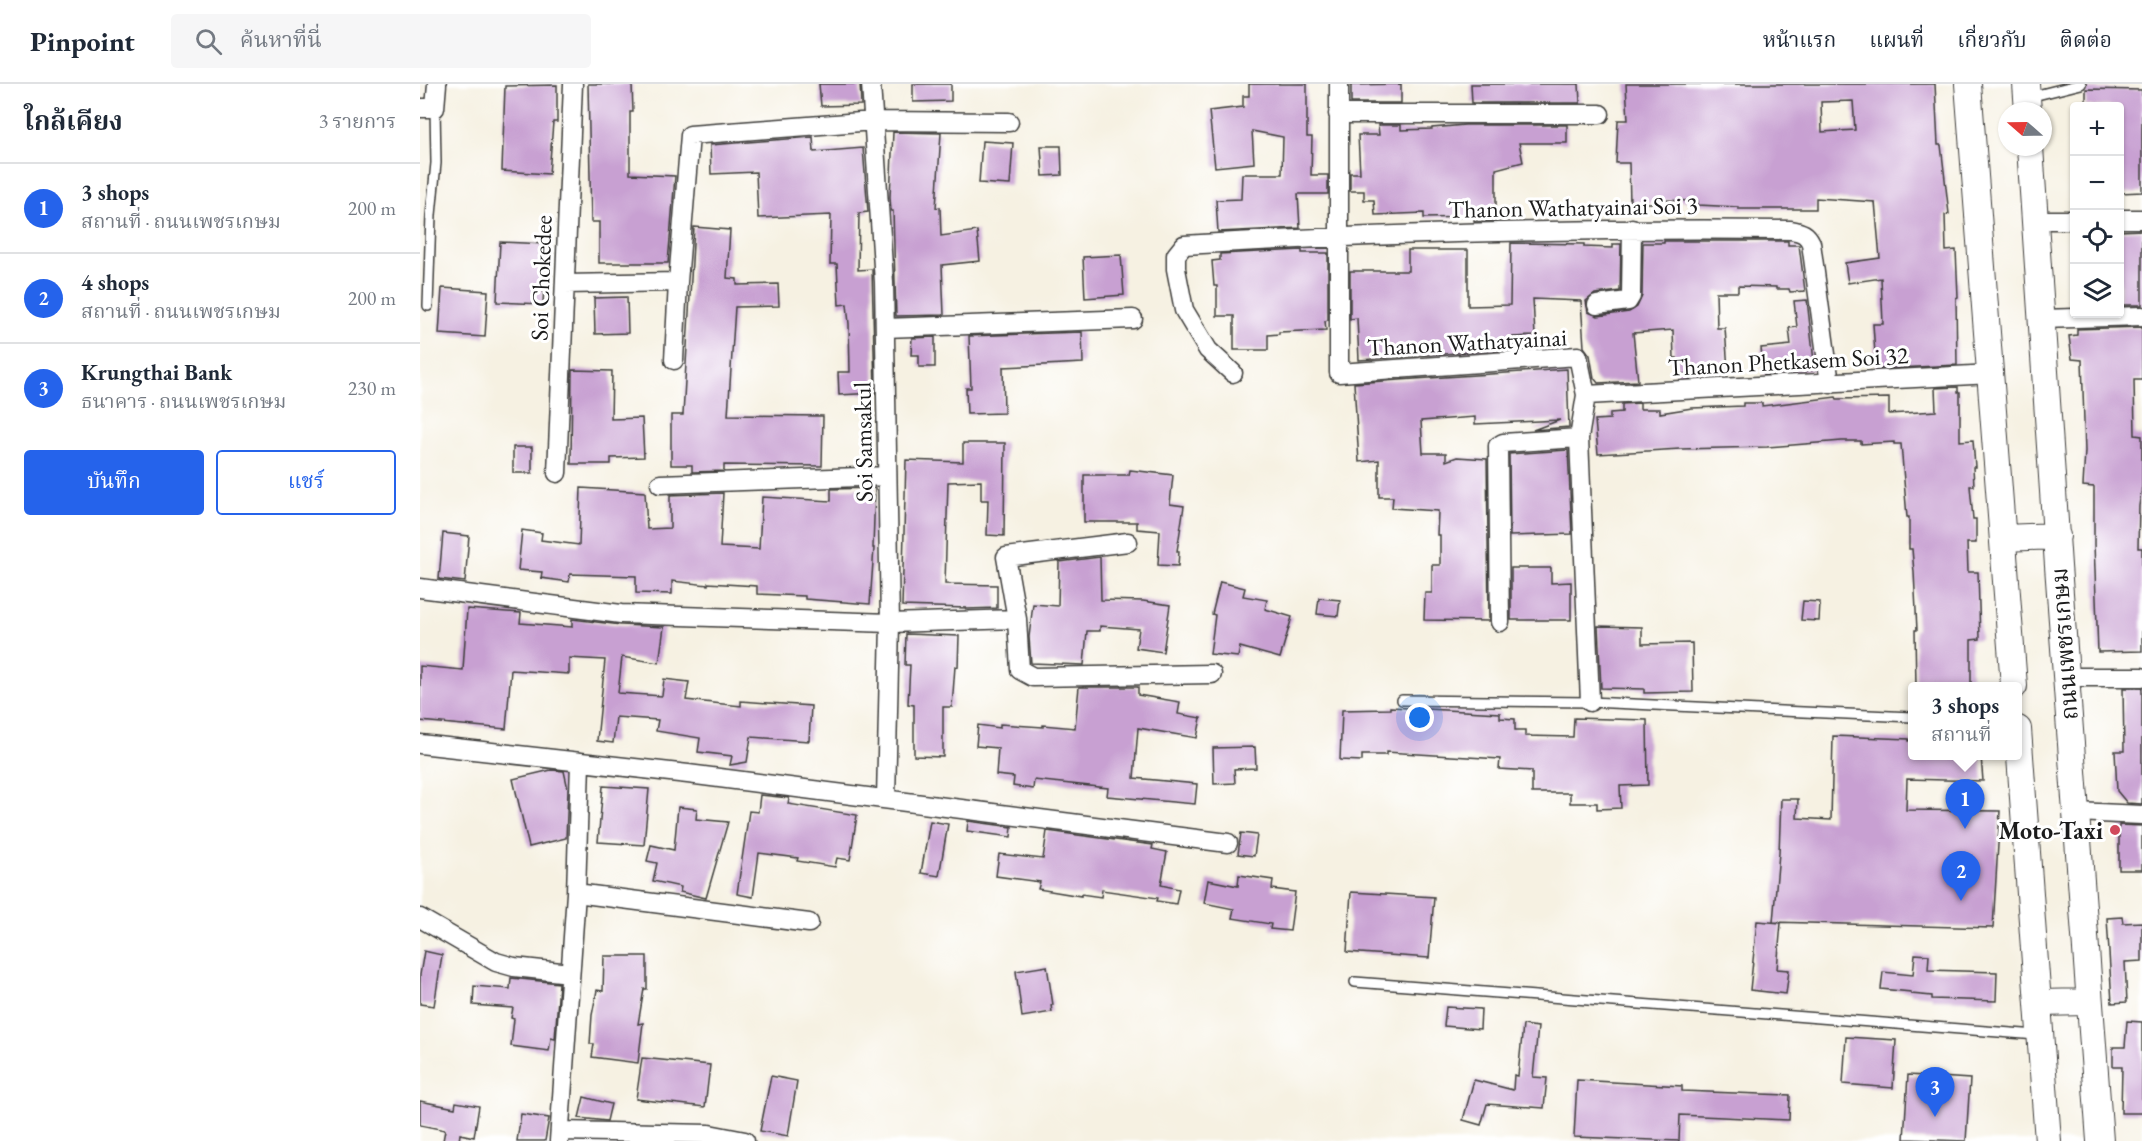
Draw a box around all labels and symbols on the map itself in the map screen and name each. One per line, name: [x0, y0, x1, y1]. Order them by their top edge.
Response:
north arrow: [1998, 102, 2052, 156]
street label: Thanon Wathatyainai Soi 3: [1448, 189, 1698, 225]
street label: Soi Chokedee: [523, 215, 559, 341]
street label: Thanon Wathatyainai: [1366, 321, 1568, 363]
street label: Thanon Phetkasem Soi 32: [1667, 339, 1909, 383]
street label: Soi Samsakul: [846, 381, 880, 502]
street label: ถนนเพชรเกษม: [2043, 567, 2085, 721]
your location: [1405, 703, 1434, 732]
pin: 1: [1946, 780, 1984, 829]
place label: Moto-Taxi: [1999, 815, 2103, 846]
marker: Moto-Taxi: [2108, 823, 2122, 837]
pin: 2: [1942, 852, 1980, 901]
pin: 3: [1916, 1068, 1954, 1117]

